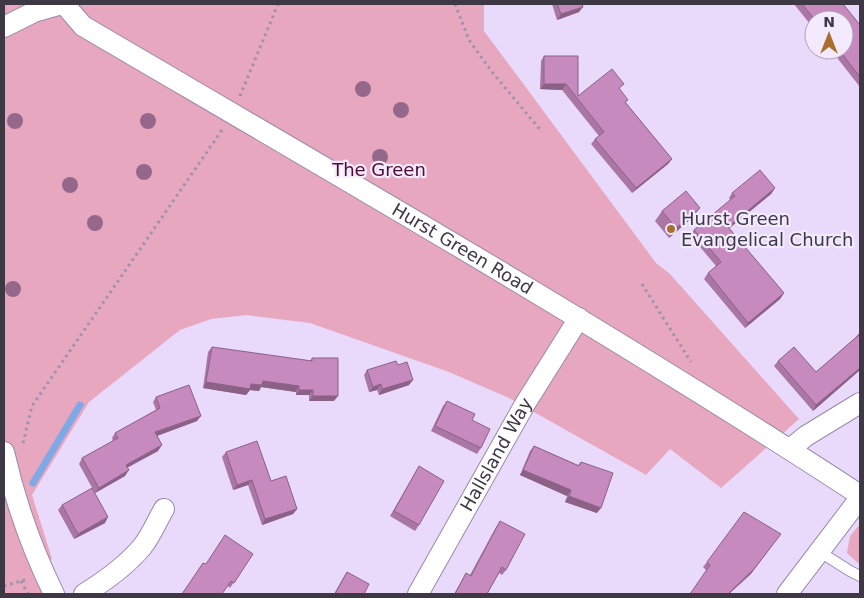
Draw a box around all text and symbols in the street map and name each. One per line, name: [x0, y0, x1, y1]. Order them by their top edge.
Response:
north arrow: [804, 10, 854, 60]
text: N: [823, 14, 835, 30]
park label: The Green: [331, 159, 426, 180]
street label: Hurst Green Road: [388, 199, 537, 298]
place label: Hurst Green Evangelical Church: [681, 208, 853, 250]
marker: Hurst Green Evangelical Church: [665, 223, 677, 235]
street label: Hallsland Way: [456, 393, 537, 515]

